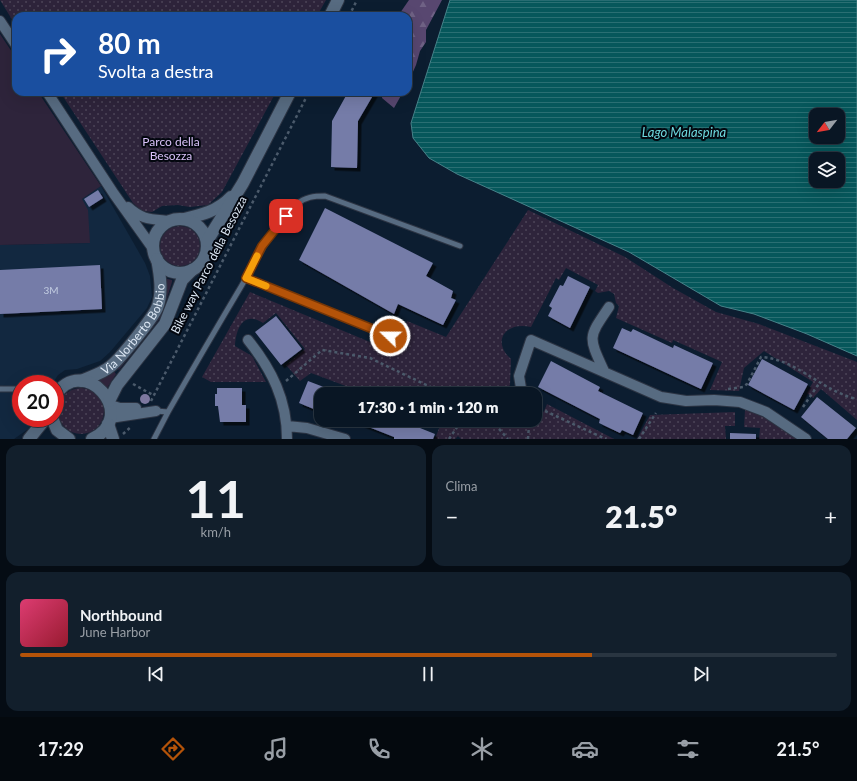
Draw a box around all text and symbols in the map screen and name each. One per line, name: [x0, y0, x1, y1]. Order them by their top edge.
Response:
text: 80 m: [98, 26, 161, 60]
icon: right: [32, 28, 84, 80]
text: Svolta a destra: [98, 60, 214, 82]
north arrow: [809, 108, 845, 144]
map controls: [809, 108, 845, 188]
water label: Lago Malaspina: [642, 124, 727, 140]
park label: Parco della Besozza: [142, 134, 200, 163]
button: layers: [809, 152, 845, 188]
street label: Bike way Parco della Besozza: [167, 193, 250, 336]
pin: [269, 199, 303, 233]
icon: arrive: [275, 205, 297, 227]
street label: Via Norberto Bobbio: [98, 283, 167, 378]
house number: 3M: [43, 284, 59, 296]
position arrow: [369, 315, 411, 357]
speed limit sign: 20: [12, 375, 64, 427]
text: 17:30 · 1 min · 120 m: [357, 398, 499, 416]
text: 11: [186, 467, 246, 529]
text: Clima: [446, 478, 478, 494]
text: 21.5°: [605, 498, 677, 534]
text: −: [446, 503, 458, 530]
text: +: [824, 503, 837, 530]
text: km/h: [201, 524, 231, 540]
text: Northbound: [80, 606, 162, 624]
text: June Harbor: [80, 624, 150, 640]
icon: previous: [145, 663, 167, 685]
icon: pause: [417, 663, 439, 685]
icon: next: [690, 663, 712, 685]
icon: directions: [159, 735, 187, 763]
icon: music: [262, 735, 290, 763]
icon: phone: [365, 735, 393, 763]
icon: climate: [468, 735, 496, 763]
icon: car: [571, 735, 599, 763]
icon: filters: [674, 735, 702, 763]
text: 17:29: [37, 738, 84, 760]
text: 21.5°: [776, 738, 820, 760]

